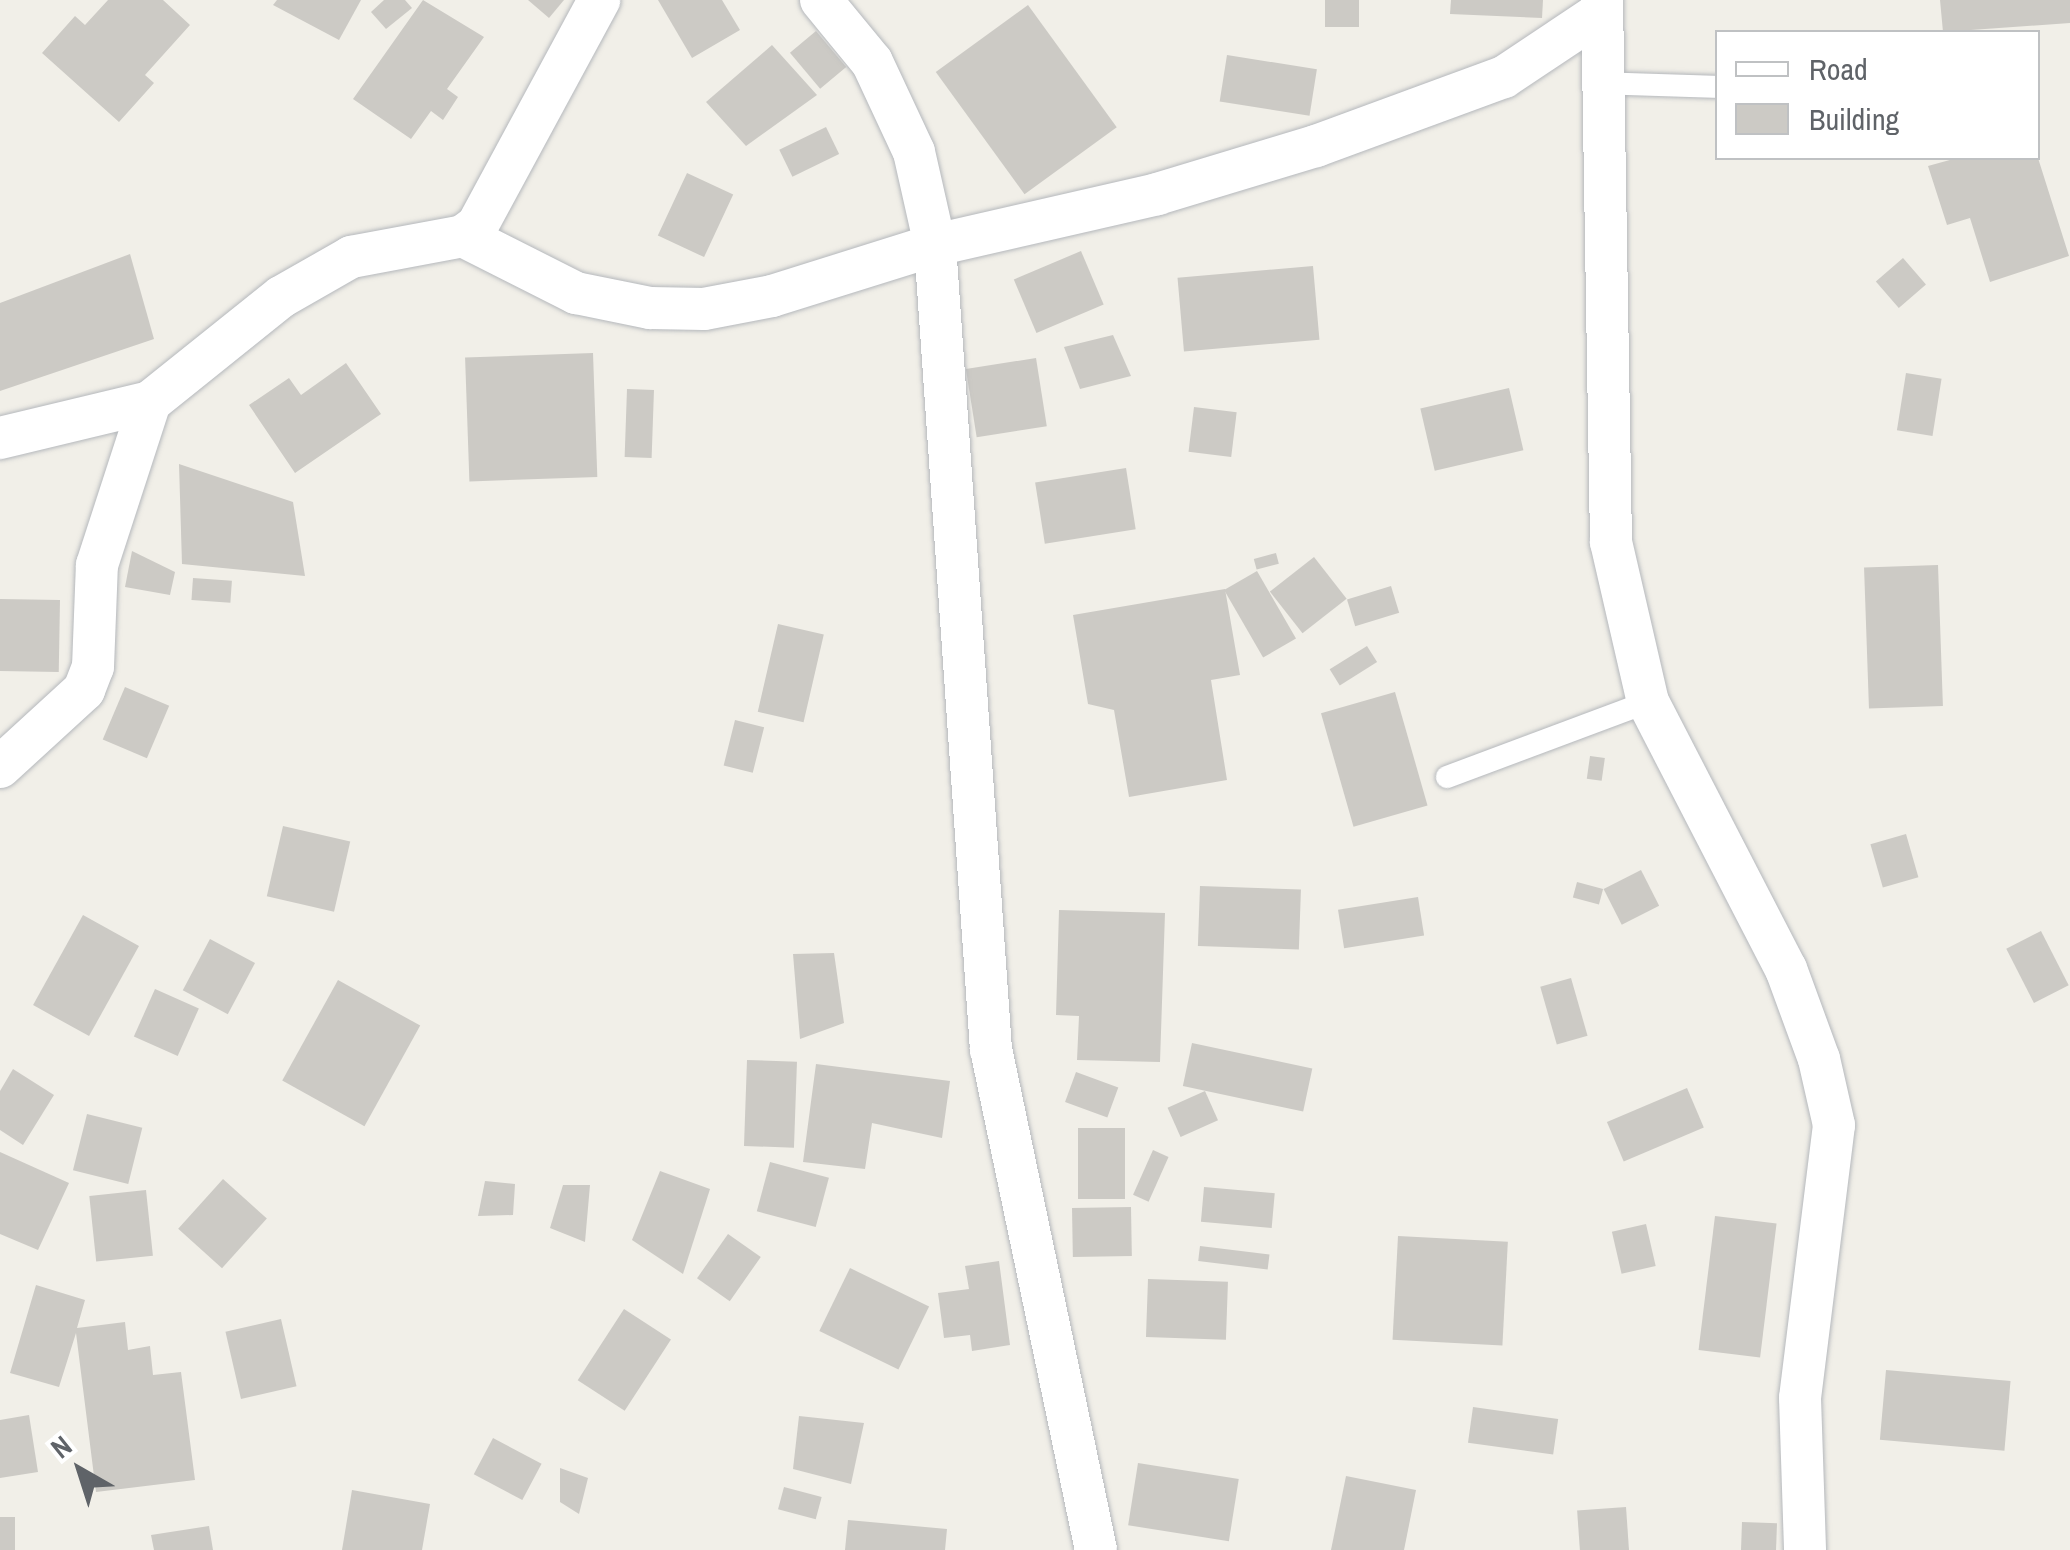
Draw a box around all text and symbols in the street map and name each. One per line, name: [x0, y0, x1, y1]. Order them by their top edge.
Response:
legend: [1715, 30, 2040, 160]
text: Road: [1809, 49, 1868, 89]
text: Building: [1809, 99, 1899, 139]
north arrow: [30, 1420, 130, 1520]
text: N: [43, 1427, 80, 1467]

